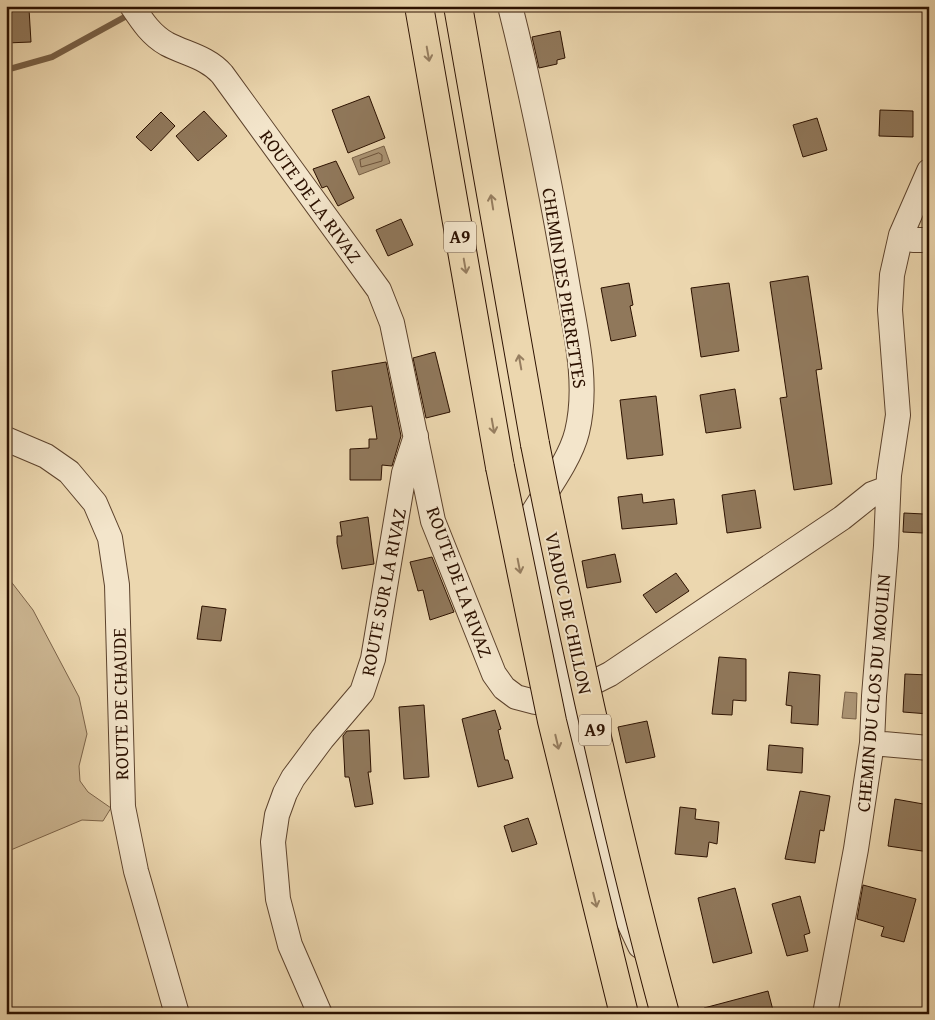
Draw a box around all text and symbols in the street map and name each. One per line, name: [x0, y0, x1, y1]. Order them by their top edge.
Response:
one-way arrow: [424, 46, 433, 62]
street label: ROUTE DE LA RIVAZ: [253, 124, 369, 268]
street label: CHEMIN DES PIERRETTES: [535, 186, 595, 390]
one-way arrow: [487, 194, 497, 210]
road number: A9: [444, 222, 476, 252]
one-way arrow: [460, 258, 470, 274]
one-way arrow: [514, 354, 524, 370]
one-way arrow: [488, 418, 498, 434]
street label: ROUTE DE LA RIVAZ: [420, 503, 500, 661]
street label: ROUTE SUR LA RIVAZ: [353, 506, 413, 678]
street label: VIADUC DE CHILLON: [538, 529, 600, 697]
one-way arrow: [515, 558, 524, 574]
street label: CHEMIN DU CLOS DU MOULIN: [849, 573, 897, 813]
street label: ROUTE DE CHAUDE: [105, 627, 135, 780]
road number: A9: [579, 714, 611, 746]
one-way arrow: [553, 734, 562, 750]
one-way arrow: [591, 892, 600, 908]

